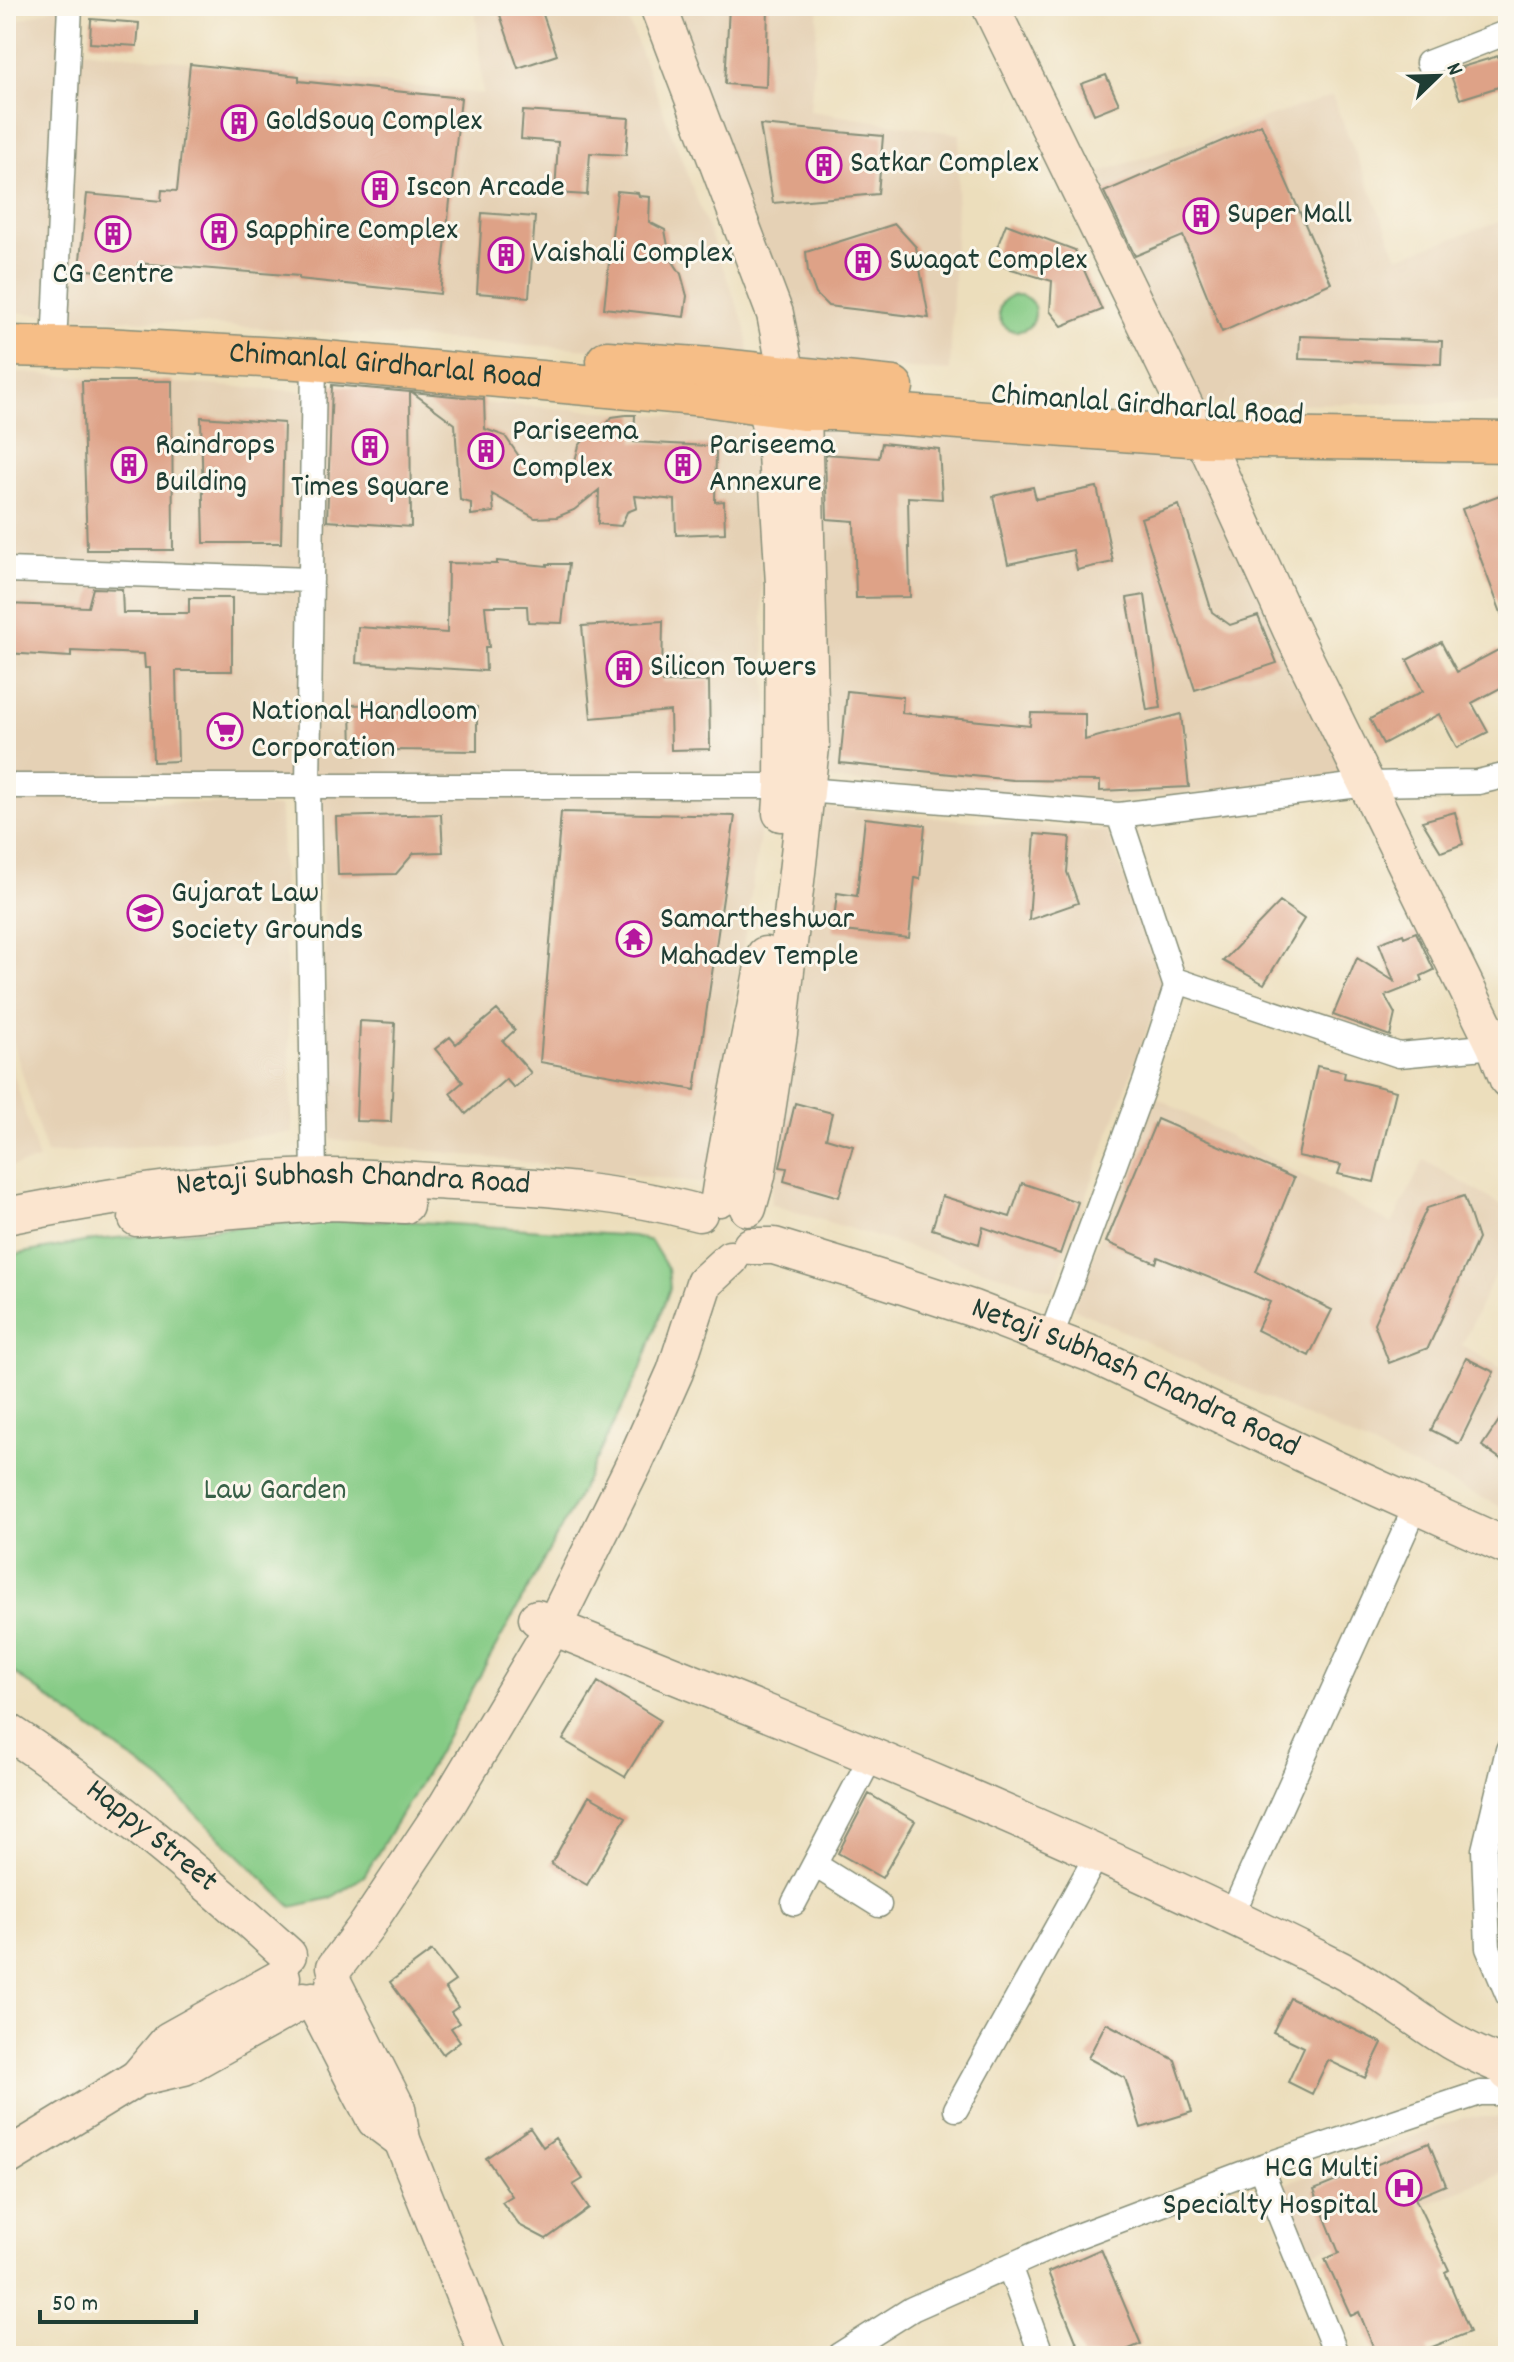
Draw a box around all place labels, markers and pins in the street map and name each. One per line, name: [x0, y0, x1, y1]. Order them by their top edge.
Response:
place label: GoldSouq Complex: [265, 100, 482, 146]
building icon: GoldSouq Complex: [220, 104, 258, 142]
place label: Satkar Complex: [850, 142, 1039, 188]
building icon: Satkar Complex: [805, 146, 843, 184]
place label: Iscon Arcade: [406, 166, 565, 212]
building icon: Iscon Arcade: [361, 170, 399, 208]
place label: Super Mall: [1227, 193, 1352, 239]
building icon: Super Mall: [1182, 197, 1220, 235]
place label: Sapphire Complex: [245, 209, 458, 255]
building icon: Sapphire Complex: [200, 213, 238, 251]
building icon: CG Centre: [94, 215, 132, 253]
place label: Vaishali Complex: [532, 232, 733, 278]
building icon: Vaishali Complex: [487, 236, 525, 274]
place label: Swagat Complex: [889, 239, 1087, 285]
building icon: Swagat Complex: [844, 243, 882, 281]
place label: CG Centre: [52, 253, 174, 299]
place label: Pariseema Complex: [512, 410, 639, 493]
place label: Raindrops Building: [155, 424, 276, 507]
place label: Pariseema Annexure: [709, 424, 836, 507]
building icon: Times Square: [351, 428, 389, 466]
building icon: Pariseema Complex: [467, 432, 505, 470]
building icon: Raindrops Building: [110, 446, 148, 484]
building icon: Pariseema Annexure: [664, 446, 702, 484]
place label: Times Square: [291, 466, 449, 512]
place label: Silicon Towers: [650, 646, 817, 692]
building icon: Silicon Towers: [605, 650, 643, 688]
place label: National Handloom Corporation: [251, 690, 478, 773]
supermarket icon: National Handloom Corporation: [206, 712, 244, 750]
place label: Gujarat Law Society Grounds: [171, 872, 364, 955]
school or university icon: Gujarat Law Society Grounds: [126, 894, 164, 932]
place label: Samartheshwar Mahadev Temple: [660, 898, 859, 981]
temple icon: Samartheshwar Mahadev Temple: [615, 920, 653, 958]
place label: HCG Multi Specialty Hospital: [1162, 2147, 1378, 2230]
hospital icon: HCG Multi Specialty Hospital: [1385, 2169, 1423, 2207]

